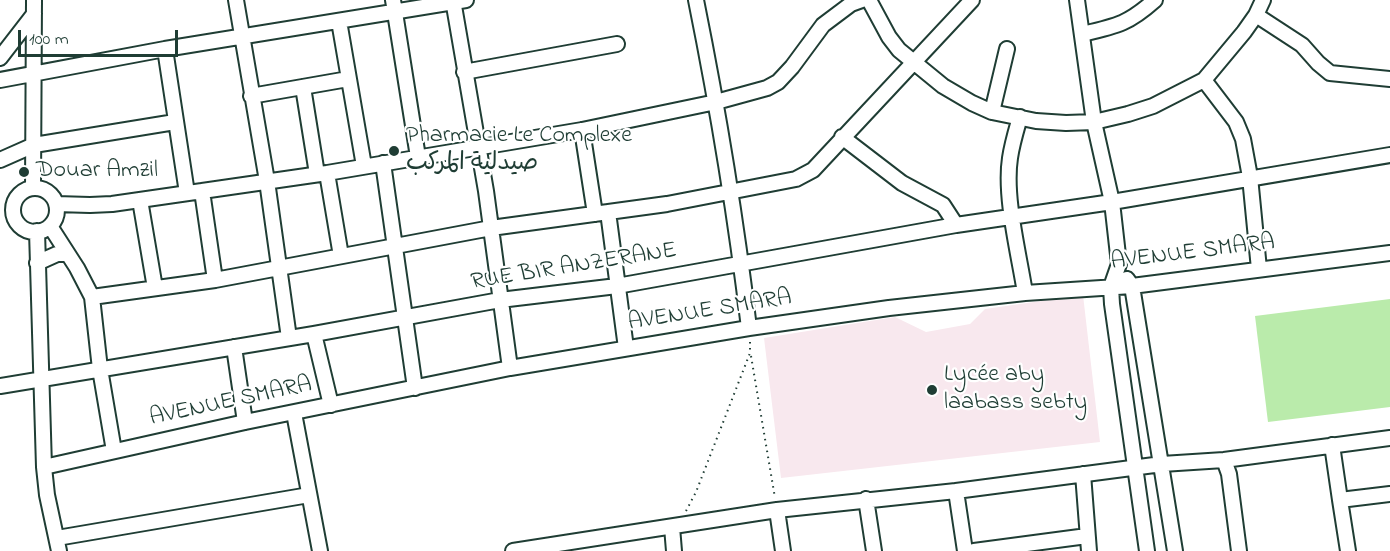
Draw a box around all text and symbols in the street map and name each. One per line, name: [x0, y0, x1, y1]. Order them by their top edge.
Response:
scale bar: [21, 18, 182, 56]
text: 100 m: [29, 27, 69, 53]
place label: Pharmacie Le Complexe صيدلية المركب: [406, 123, 632, 179]
marker: Pharmacie Le Complexe صيدلية المركب: [387, 144, 401, 158]
place label: Douar Amzil: [36, 158, 158, 186]
marker: Douar Amzil: [17, 165, 31, 179]
street label: AVENUE SMARA: [1109, 230, 1277, 278]
street label: RUE BIR ANZERANE: [469, 238, 679, 298]
street label: AVENUE SMARA: [626, 285, 794, 339]
place label: Lycée aby laabass sebty: [944, 362, 1087, 418]
street label: AVENUE SMARA: [147, 372, 315, 434]
marker: Lycée aby laabass sebty: [925, 383, 939, 397]

